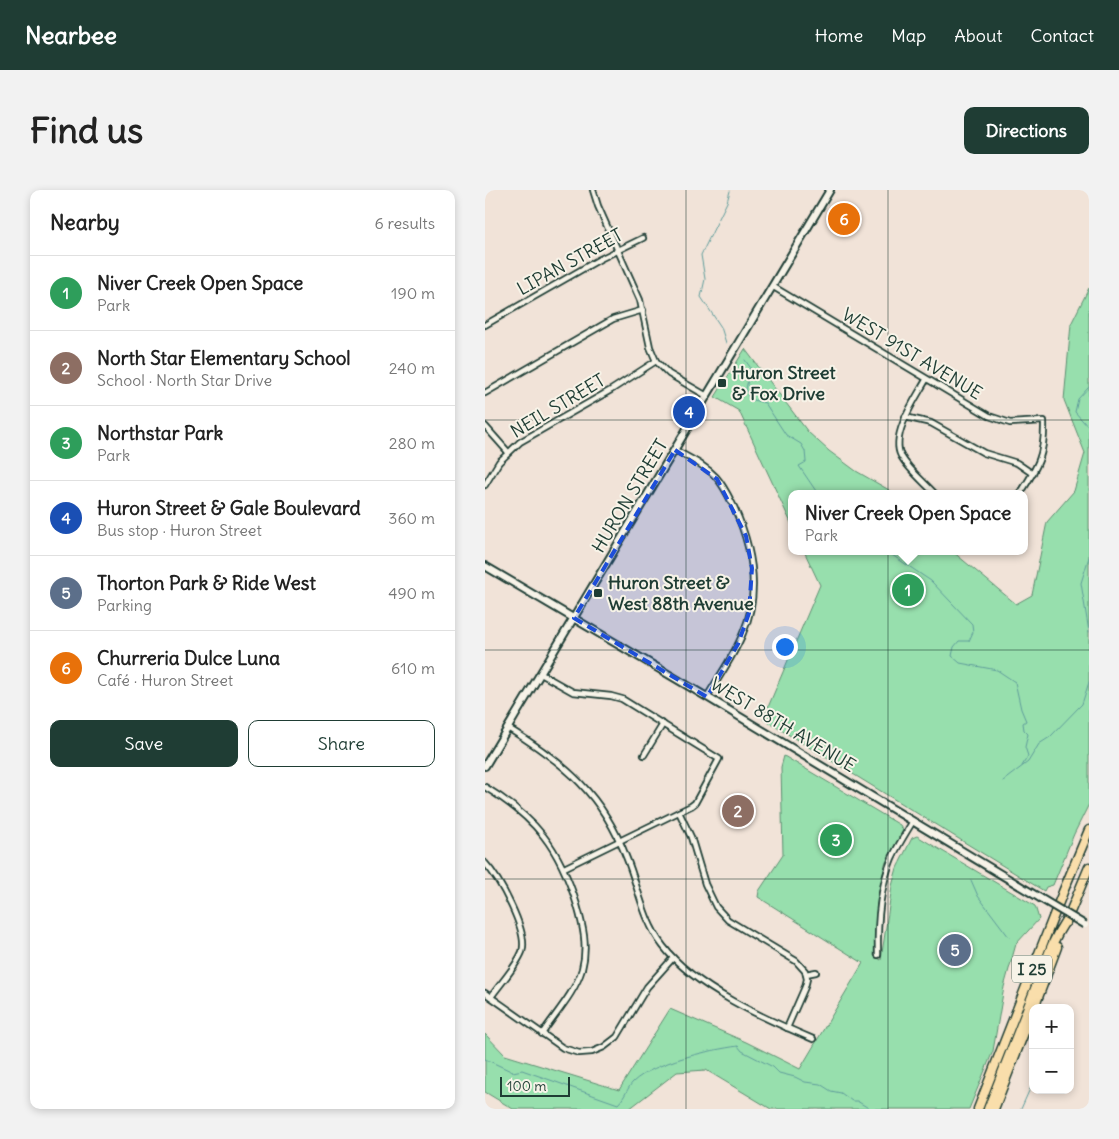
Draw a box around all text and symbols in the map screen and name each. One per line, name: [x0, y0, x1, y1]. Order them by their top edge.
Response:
text: Nearbee: [25, 20, 117, 50]
text: Home: [815, 24, 863, 47]
text: Map: [891, 24, 926, 47]
text: About: [954, 24, 1002, 47]
text: Contact: [1030, 24, 1094, 47]
button: Directions: [964, 107, 1089, 154]
text: Find us: [30, 108, 143, 152]
pin: 6: [828, 200, 860, 238]
text: Nearby: [50, 209, 120, 236]
text: 6 results: [374, 213, 435, 233]
street label: LIPAN STREET: [513, 223, 627, 300]
text: Niver Creek Open Space: [97, 271, 303, 295]
text: 1: [63, 283, 69, 303]
text: 190 m: [391, 283, 435, 303]
text: Park: [97, 295, 130, 315]
street label: WEST 91ST AVENUE: [838, 303, 987, 405]
text: North Star Elementary School: [97, 346, 351, 370]
text: 2: [62, 358, 70, 378]
text: 240 m: [389, 358, 435, 378]
place label: Huron Street & Fox Drive: [732, 361, 836, 405]
street label: NEIL STREET: [506, 368, 609, 443]
text: School · North Star Drive: [97, 370, 272, 390]
marker: Huron Street & Fox Drive: [716, 377, 728, 389]
pin: 4: [673, 393, 705, 431]
text: Northstar Park: [97, 421, 223, 445]
text: 3: [61, 433, 71, 453]
text: 280 m: [389, 433, 435, 453]
street label: HURON STREET: [587, 435, 673, 557]
text: Park: [97, 445, 130, 465]
popup: [788, 490, 1028, 555]
text: Huron Street & Gale Boulevard: [97, 496, 361, 520]
text: Niver Creek Open Space: [805, 501, 1011, 525]
text: 4: [61, 508, 71, 528]
text: 360 m: [388, 508, 435, 528]
text: Bus stop · Huron Street: [97, 520, 262, 540]
text: Park: [805, 525, 838, 545]
text: Thorton Park & Ride West: [97, 571, 316, 595]
place label: Huron Street & West 88th Avenue: [608, 571, 754, 615]
pin: 1: [892, 571, 924, 609]
text: 5: [61, 583, 71, 603]
text: 490 m: [388, 583, 435, 603]
marker: Huron Street & West 88th Avenue: [592, 587, 604, 599]
text: Parking: [97, 595, 152, 615]
your location: [772, 634, 798, 660]
text: Churreria Dulce Luna: [97, 646, 280, 670]
text: 6: [61, 658, 71, 678]
text: 610 m: [391, 658, 435, 678]
text: Café · Huron Street: [97, 670, 233, 690]
street label: WEST 88TH AVENUE: [706, 672, 860, 777]
button: Save: [50, 720, 238, 767]
button: Share: [248, 720, 435, 767]
pin: 2: [722, 792, 754, 830]
pin: 3: [820, 821, 852, 859]
pin: 5: [939, 931, 971, 969]
road number: I 25: [1012, 956, 1052, 982]
map controls: [1029, 1004, 1074, 1094]
button: +: [1029, 1004, 1074, 1049]
button: −: [1029, 1049, 1074, 1094]
scale bar: [500, 1074, 570, 1097]
text: 100 m: [507, 1077, 547, 1095]

